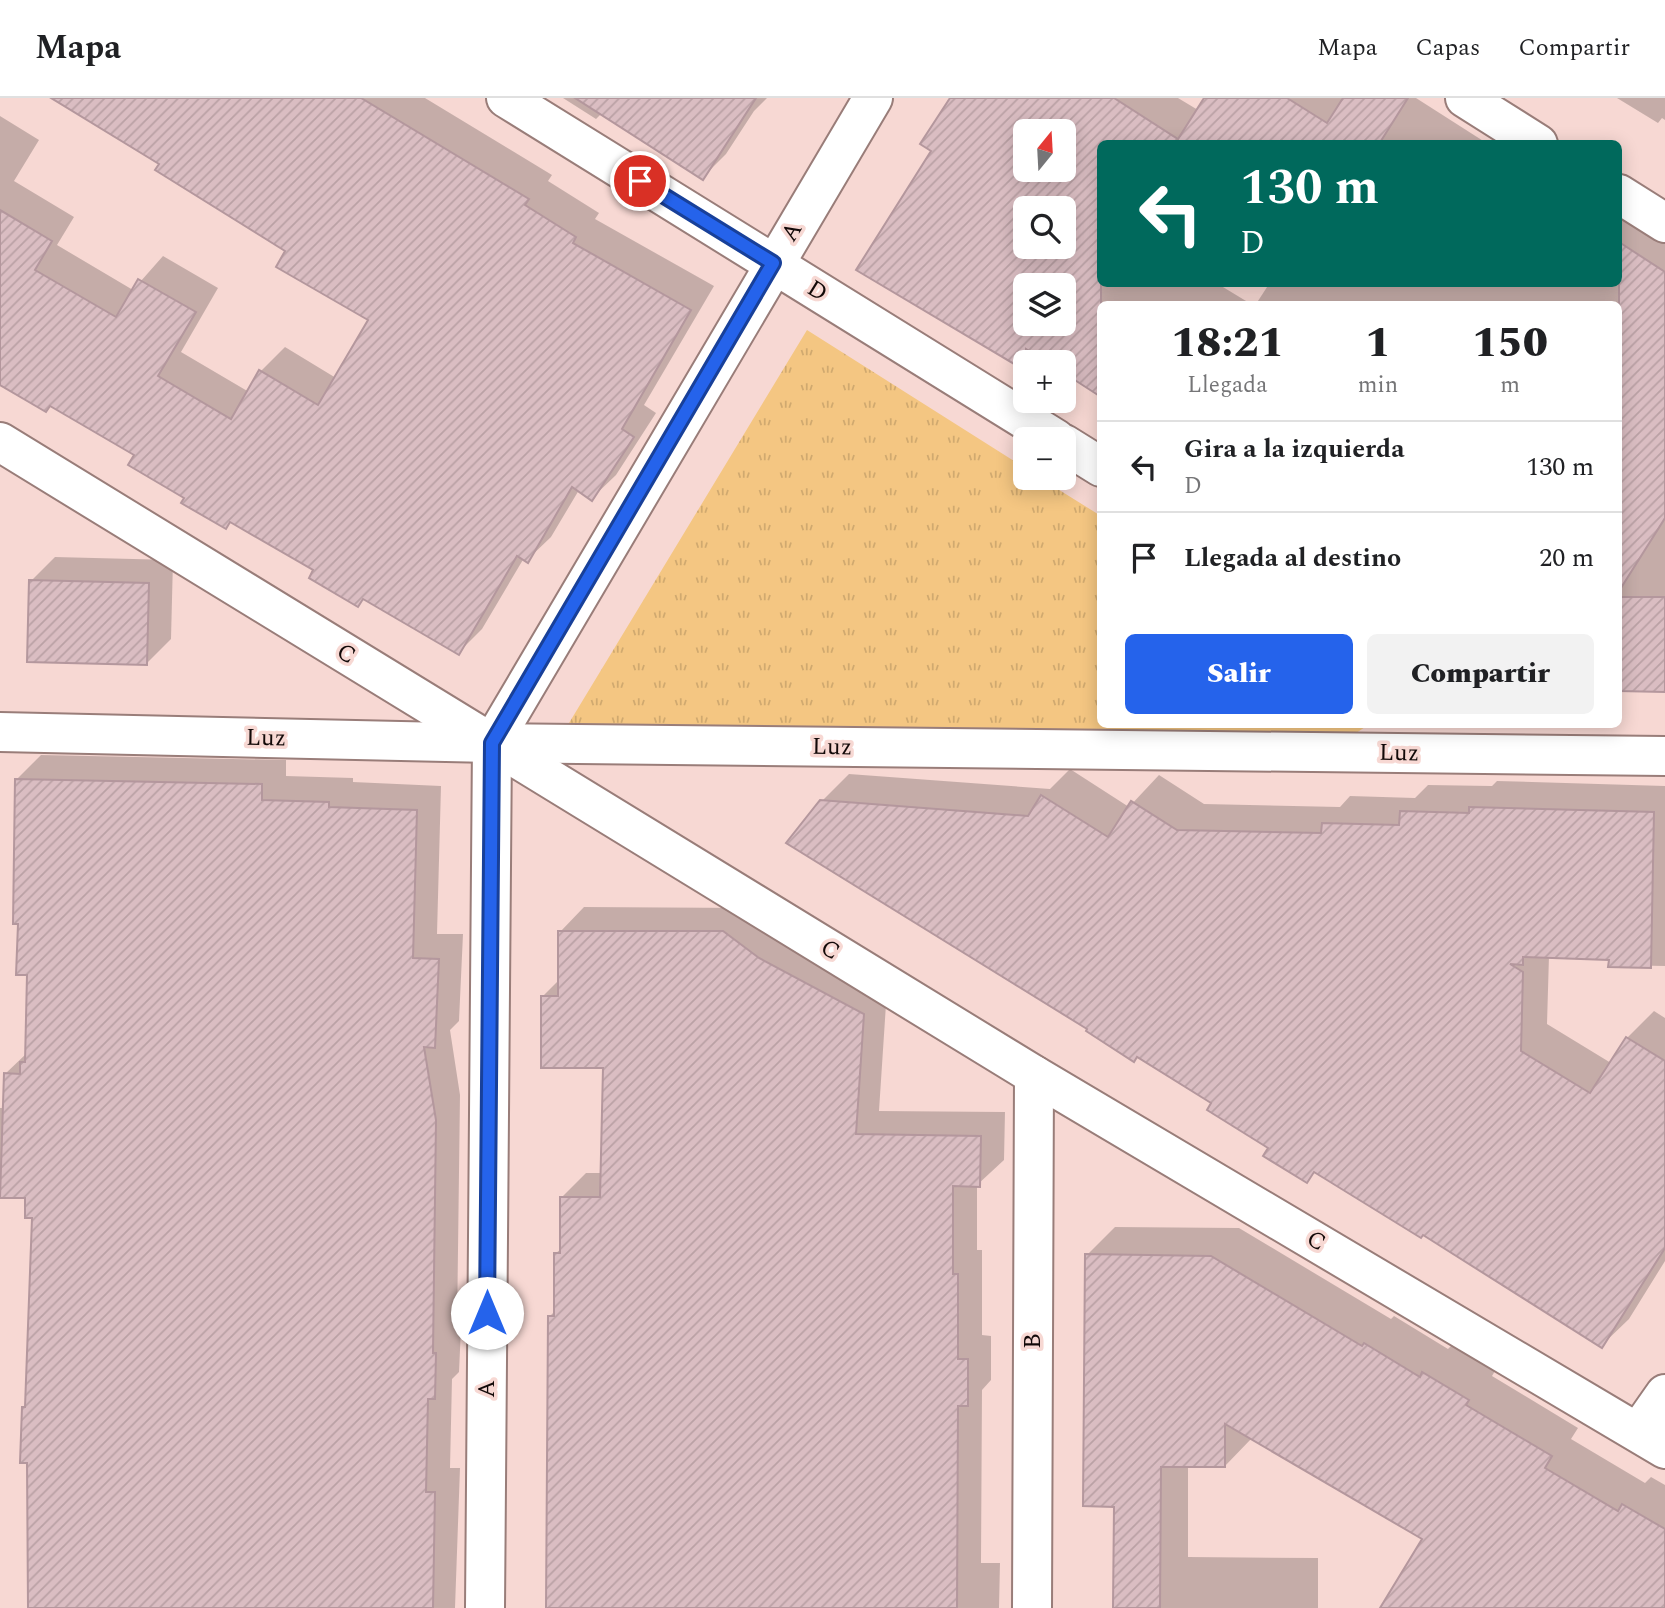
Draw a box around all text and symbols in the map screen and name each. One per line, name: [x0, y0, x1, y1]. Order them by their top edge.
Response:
text: Mapa: [35, 23, 121, 73]
text: Mapa: [1317, 30, 1377, 66]
text: Capas: [1415, 30, 1480, 66]
text: Compartir: [1518, 30, 1630, 66]
north arrow: [1013, 119, 1076, 182]
map controls: [1013, 119, 1076, 490]
pin: [610, 151, 670, 211]
text: 130 m: [1240, 151, 1379, 226]
icon: arrive: [621, 162, 659, 200]
icon: left: [1125, 168, 1216, 259]
button: search: [1013, 196, 1076, 259]
street label: A: [772, 215, 812, 249]
text: D: [1240, 219, 1265, 268]
street label: D: [800, 271, 834, 311]
button: layers: [1013, 273, 1076, 336]
text: 18:21: [1171, 312, 1284, 375]
text: 1: [1365, 312, 1391, 375]
text: 150: [1472, 312, 1548, 375]
button: +: [1013, 350, 1076, 413]
text: Llegada: [1187, 368, 1267, 403]
text: min: [1358, 368, 1398, 403]
text: m: [1500, 368, 1520, 403]
button: −: [1013, 427, 1076, 490]
text: Gira a la izquierda: [1184, 429, 1405, 469]
text: 130 m: [1526, 447, 1594, 487]
icon: left: [1125, 448, 1163, 486]
text: D: [1184, 469, 1202, 504]
text: Llegada al destino: [1184, 538, 1401, 578]
text: 20 m: [1539, 538, 1594, 578]
icon: arrive: [1125, 539, 1163, 577]
street label: C: [329, 634, 363, 674]
button: Salir: [1125, 634, 1353, 714]
button: Compartir: [1367, 634, 1594, 714]
street label: Luz: [246, 720, 286, 756]
street label: Luz: [812, 729, 852, 765]
street label: Luz: [1379, 735, 1419, 771]
street label: C: [813, 930, 847, 970]
street label: C: [1299, 1221, 1333, 1261]
position arrow: [450, 1276, 524, 1350]
street label: B: [1015, 1333, 1051, 1349]
street label: A: [469, 1380, 505, 1398]

